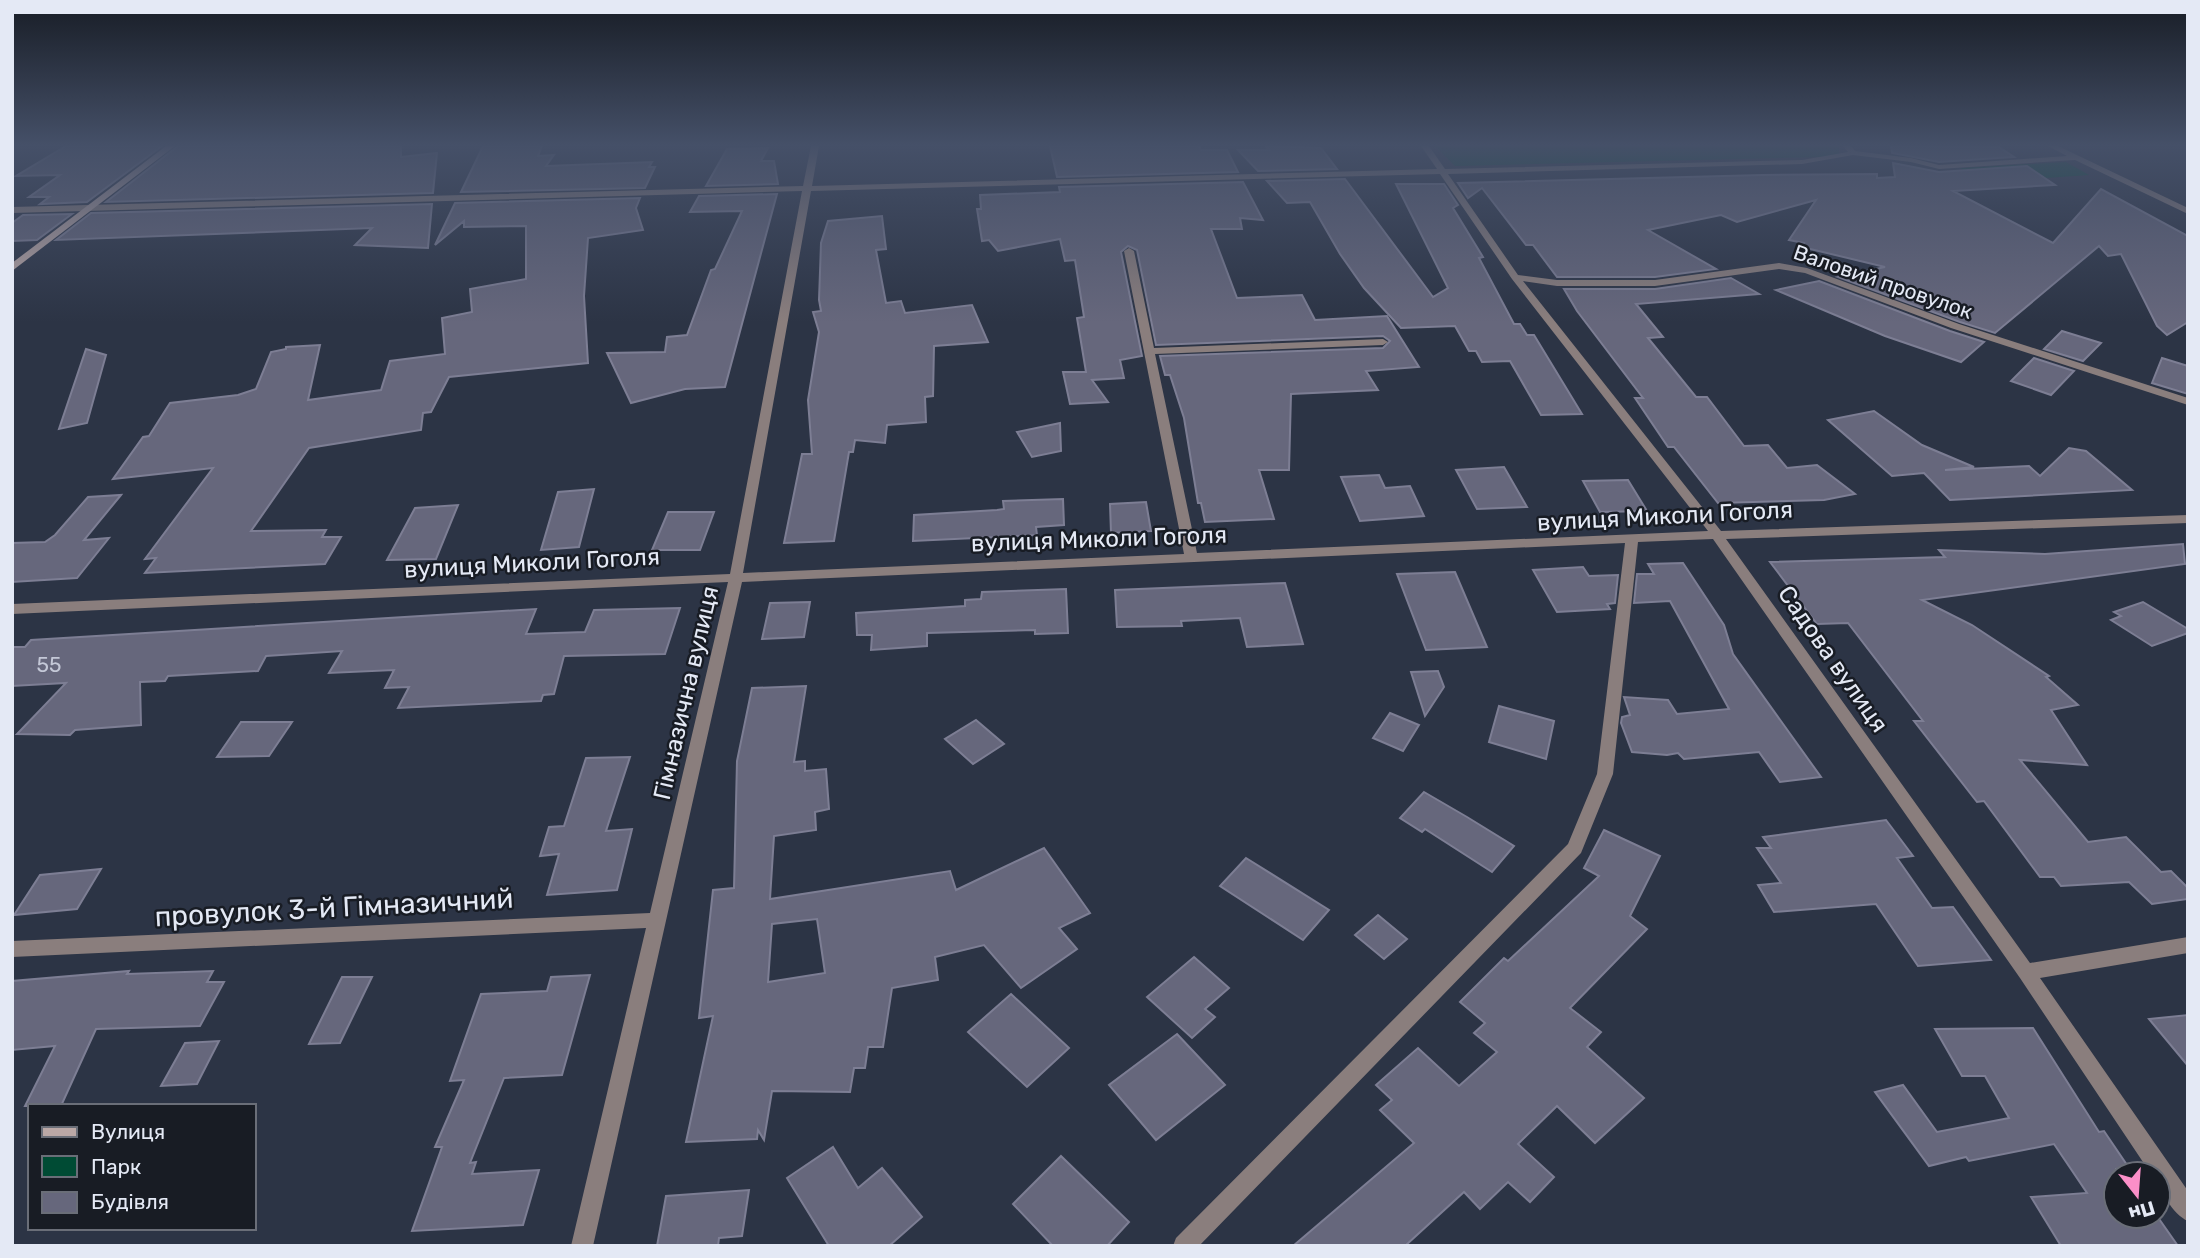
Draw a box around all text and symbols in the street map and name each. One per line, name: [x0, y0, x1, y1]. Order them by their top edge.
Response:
street label: Валовий провулок: [1790, 239, 1976, 324]
street label: вулиця Миколи Гоголя: [1536, 495, 1794, 537]
street label: вулиця Миколи Гоголя: [971, 521, 1227, 557]
street label: вулиця Миколи Гоголя: [403, 542, 661, 584]
street label: Садова вулиця: [1772, 580, 1894, 738]
street label: Гімназична вулиця: [648, 583, 724, 803]
house number: 55: [37, 652, 61, 677]
street label: провулок 3-й Гімназичний: [154, 882, 514, 933]
legend: [28, 1104, 256, 1230]
text: Вулиця: [91, 1119, 165, 1144]
text: Парк: [91, 1154, 141, 1179]
north arrow: [2102, 1160, 2172, 1230]
text: Будівля: [91, 1189, 169, 1214]
text: Пн: [2126, 1196, 2158, 1226]

